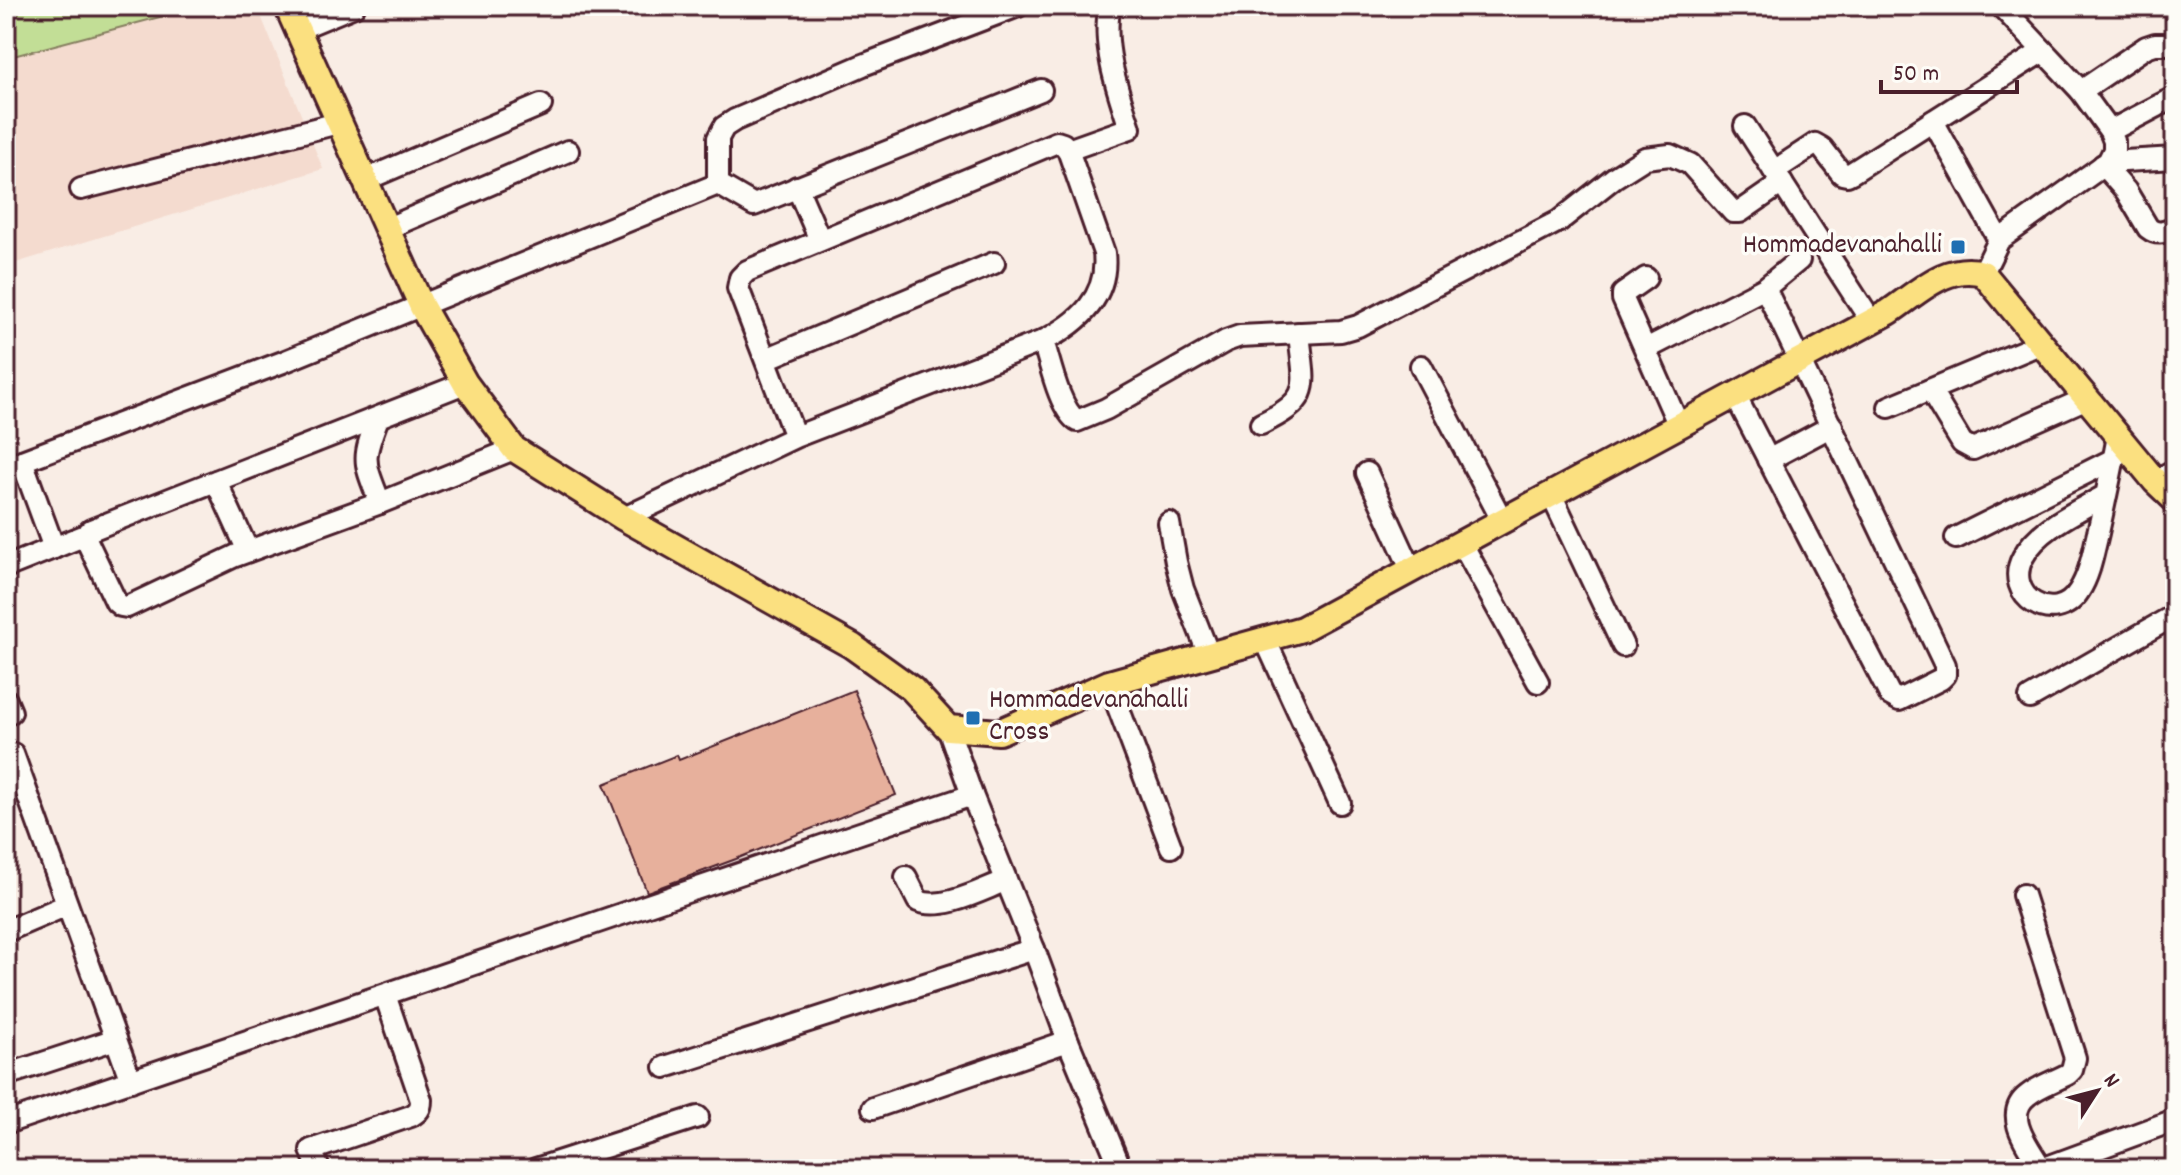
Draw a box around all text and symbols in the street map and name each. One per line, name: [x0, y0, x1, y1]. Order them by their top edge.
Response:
scale bar: [1881, 44, 2017, 94]
text: 50 m: [1893, 58, 1939, 92]
place label: Hommadevanahalli: [1743, 227, 1942, 267]
marker: Hommadevanahalli: [1949, 238, 1967, 256]
place label: Hommadevanahalli Cross: [989, 682, 1188, 754]
marker: Hommadevanahalli Cross: [964, 709, 982, 727]
north arrow: [2057, 1051, 2137, 1131]
text: N: [2095, 1068, 2126, 1095]

